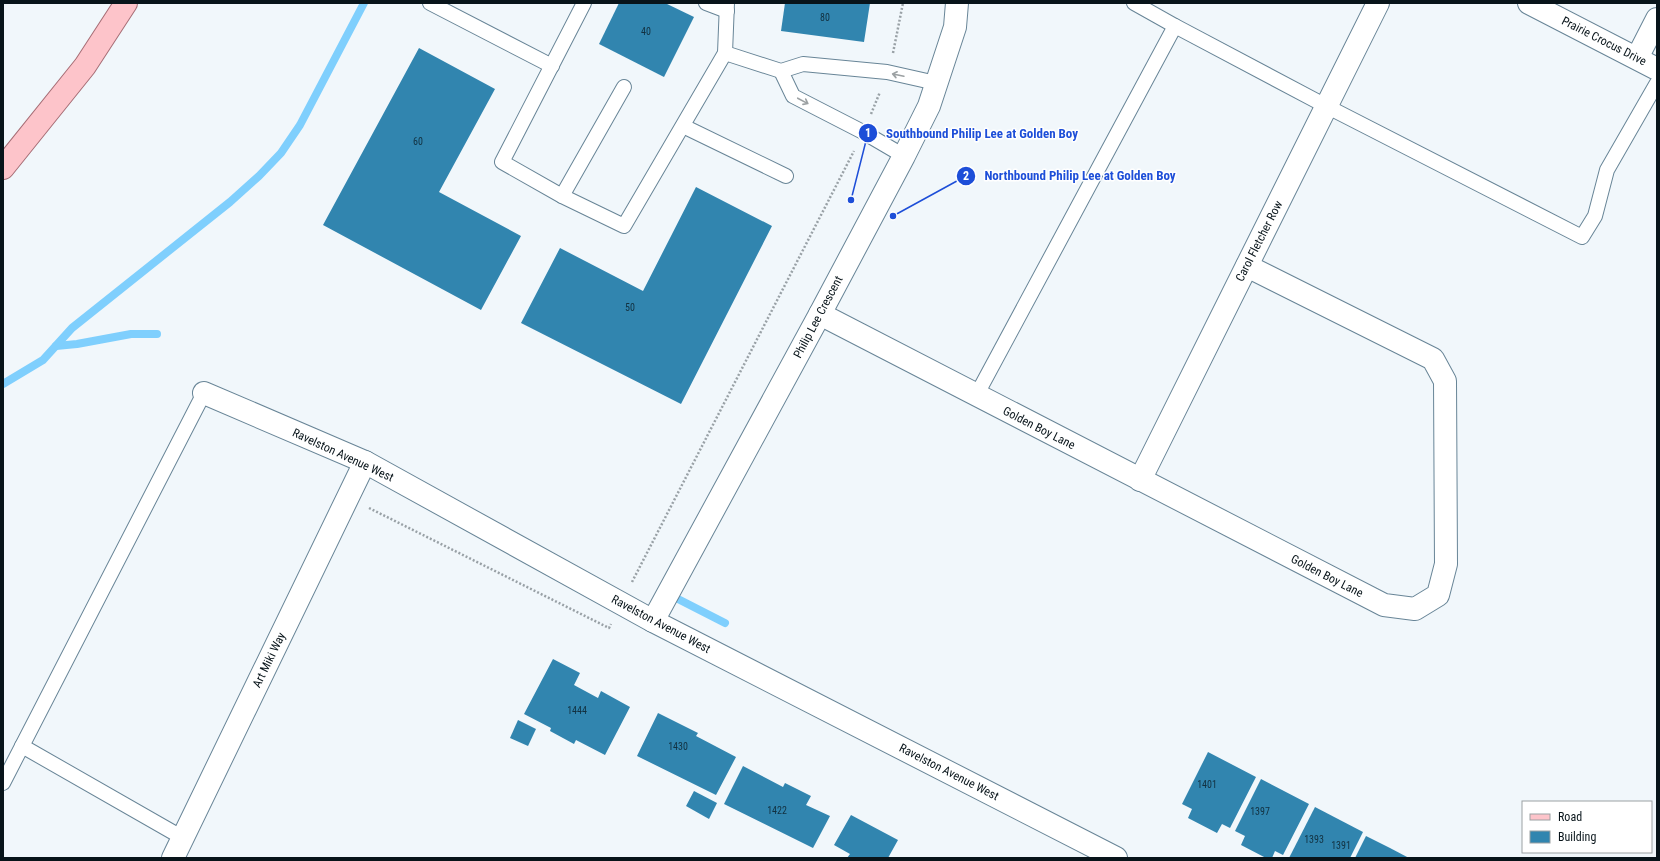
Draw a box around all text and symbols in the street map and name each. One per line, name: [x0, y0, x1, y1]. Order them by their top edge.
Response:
house number: 80: [820, 12, 830, 23]
street label: Prairie Crocus Drive: [1559, 14, 1649, 69]
house number: 40: [641, 26, 651, 37]
one-way arrow: [892, 70, 905, 78]
one-way arrow: [797, 98, 809, 105]
callout: Southbound Philip Lee at Golden Boy: [858, 121, 1086, 146]
text: 1: [865, 126, 871, 140]
text: Southbound Philip Lee at Golden Boy: [886, 126, 1078, 141]
house number: 60: [413, 136, 423, 147]
callout: Northbound Philip Lee at Golden Boy: [956, 163, 1183, 188]
text: Northbound Philip Lee at Golden Boy: [984, 168, 1176, 183]
text: 2: [963, 169, 969, 183]
street label: Carol Fletcher Row: [1233, 198, 1286, 284]
street label: Philip Lee Crescent: [790, 273, 846, 360]
house number: 50: [625, 302, 635, 313]
street label: Golden Boy Lane: [1001, 404, 1078, 452]
street label: Ravelston Avenue West: [290, 425, 396, 485]
street label: Golden Boy Lane: [1289, 552, 1366, 600]
street label: Ravelston Avenue West: [609, 592, 713, 656]
street label: Art Miki Way: [250, 630, 288, 690]
house number: 1444: [567, 705, 587, 716]
house number: 1430: [668, 741, 688, 752]
street label: Ravelston Avenue West: [897, 741, 1002, 803]
house number: 1401: [1197, 779, 1217, 790]
legend: [1522, 801, 1652, 853]
house number: 1422: [767, 805, 787, 816]
house number: 1397: [1250, 806, 1270, 817]
text: Road: [1558, 810, 1582, 824]
text: Building: [1558, 830, 1596, 844]
house number: 1393: [1304, 834, 1324, 845]
house number: 1391: [1331, 840, 1351, 851]

